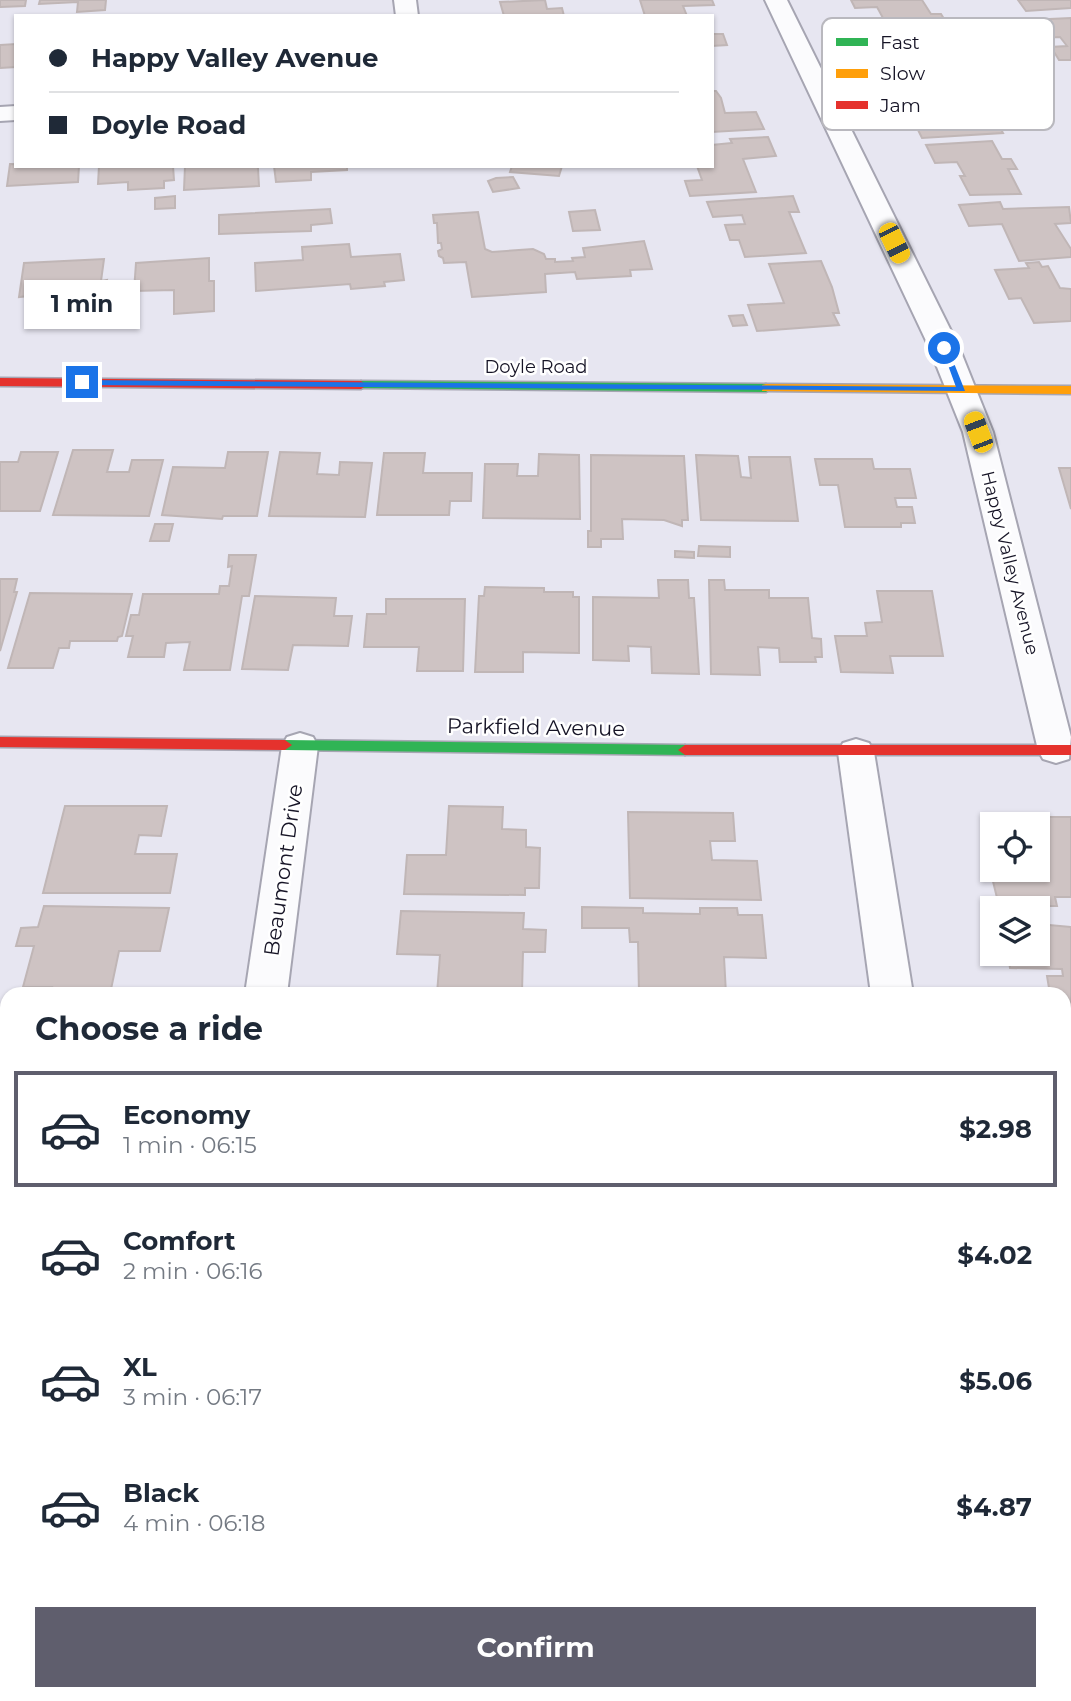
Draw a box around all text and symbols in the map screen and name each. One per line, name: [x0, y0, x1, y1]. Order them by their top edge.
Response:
legend: [822, 18, 1054, 130]
text: Fast: [880, 31, 920, 54]
text: Happy Valley Avenue: [91, 42, 378, 74]
text: Slow: [880, 62, 925, 85]
text: Jam: [879, 94, 921, 117]
text: Doyle Road: [91, 109, 246, 141]
car: [876, 220, 913, 266]
callout: 1 min: [24, 280, 140, 330]
text: 1 min: [51, 290, 113, 318]
route start: [928, 332, 960, 364]
street label: Doyle Road: [484, 356, 588, 378]
route end: [66, 366, 98, 398]
car: [961, 409, 996, 455]
street label: Happy Valley Avenue: [976, 469, 1044, 657]
street label: Parkfield Avenue: [447, 713, 625, 741]
street label: Beaumont Drive: [259, 782, 307, 958]
map controls: [980, 812, 1050, 966]
button: locate: [980, 812, 1050, 882]
button: layers: [980, 896, 1050, 966]
text: Choose a ride: [35, 1009, 263, 1048]
icon: car: [39, 1098, 102, 1161]
text: Economy: [123, 1099, 250, 1131]
text: $2.98: [959, 1113, 1032, 1145]
text: 1 min · 06:15: [123, 1131, 257, 1159]
icon: car: [39, 1224, 102, 1287]
text: Comfort: [123, 1225, 235, 1257]
text: $4.02: [957, 1239, 1032, 1271]
text: 2 min · 06:16: [123, 1257, 263, 1285]
icon: car: [39, 1350, 102, 1413]
text: XL: [123, 1351, 157, 1383]
text: $5.06: [959, 1365, 1032, 1397]
text: 3 min · 06:17: [123, 1383, 262, 1411]
icon: car: [39, 1476, 102, 1539]
text: Black: [123, 1477, 199, 1509]
text: $4.87: [956, 1491, 1032, 1523]
text: 4 min · 06:18: [123, 1509, 265, 1537]
button: Confirm: [35, 1607, 1036, 1687]

